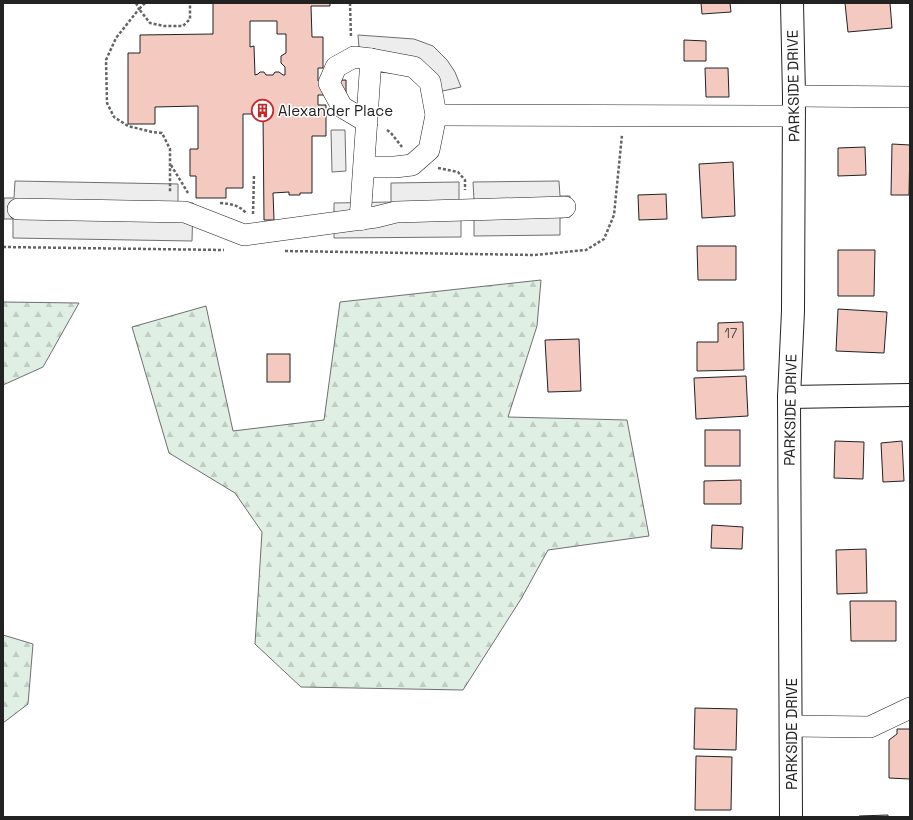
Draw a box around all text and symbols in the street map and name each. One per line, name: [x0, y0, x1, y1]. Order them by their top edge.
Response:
street label: PARKSIDE DRIVE: [783, 30, 803, 142]
building icon: Alexander Place: [249, 97, 275, 123]
place label: Alexander Place: [278, 101, 393, 120]
house number: 17: [725, 325, 737, 342]
street label: PARKSIDE DRIVE: [780, 354, 800, 466]
street label: PARKSIDE DRIVE: [782, 678, 801, 790]

